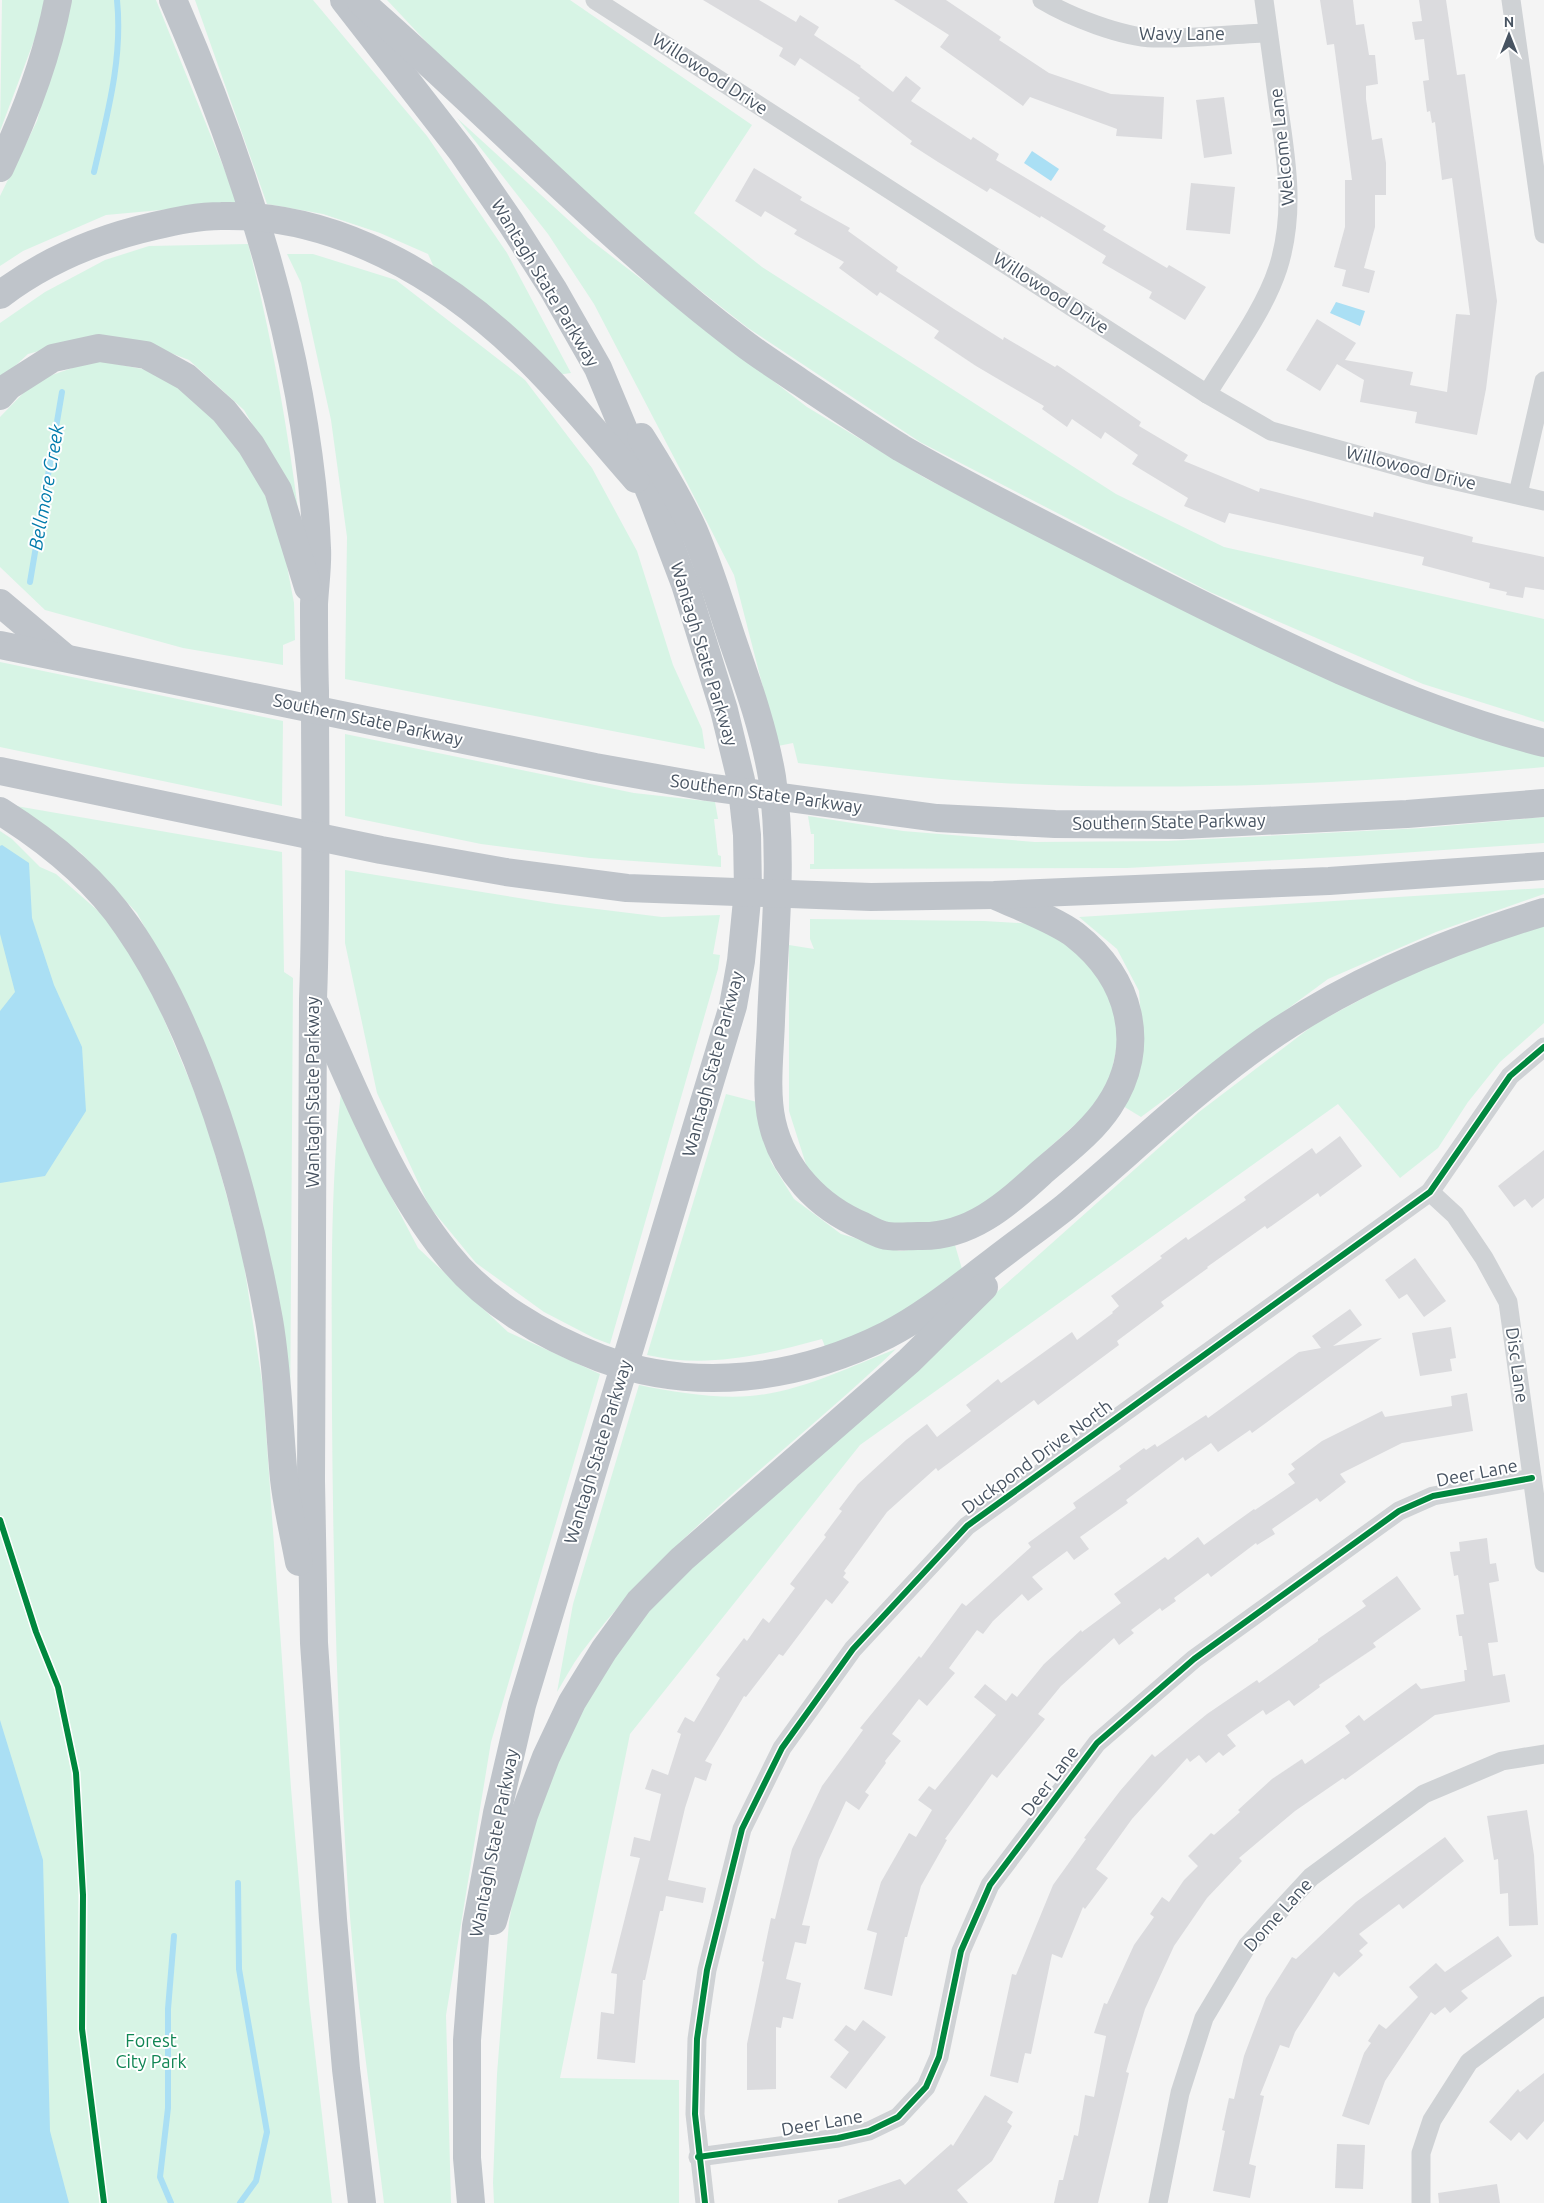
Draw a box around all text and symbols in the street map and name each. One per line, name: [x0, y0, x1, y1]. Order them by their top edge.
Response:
north arrow: [1484, 10, 1534, 60]
text: N: [1504, 14, 1514, 30]
street label: Wavy Lane: [1139, 23, 1225, 43]
street label: Willowood Drive: [649, 28, 772, 118]
street label: Welcome Lane: [1265, 87, 1297, 207]
street label: Wantagh State Parkway: [488, 195, 604, 370]
street label: Willowood Drive: [990, 247, 1113, 337]
water label: Bellmore Creek: [24, 422, 68, 552]
street label: Willowood Drive: [1344, 441, 1478, 493]
street label: Wantagh State Parkway: [667, 559, 743, 748]
street label: Southern State Parkway: [272, 689, 465, 749]
street label: Southern State Parkway: [669, 770, 864, 816]
street label: Southern State Parkway: [1072, 809, 1266, 833]
street label: Wantagh State Parkway: [678, 968, 747, 1159]
street label: Wantagh State Parkway: [302, 996, 322, 1188]
street label: Disc Lane: [1503, 1326, 1533, 1404]
street label: Wantagh State Parkway: [560, 1357, 635, 1546]
street label: Duckpond Drive North: [957, 1395, 1115, 1517]
street label: Deer Lane: [1435, 1454, 1519, 1490]
street label: Deer Lane: [1016, 1742, 1082, 1819]
street label: Wantagh State Parkway: [465, 1747, 521, 1939]
street label: Dome Lane: [1239, 1874, 1315, 1955]
park label: Forest City Park: [115, 2030, 187, 2071]
street label: Deer Lane: [780, 2105, 864, 2139]

